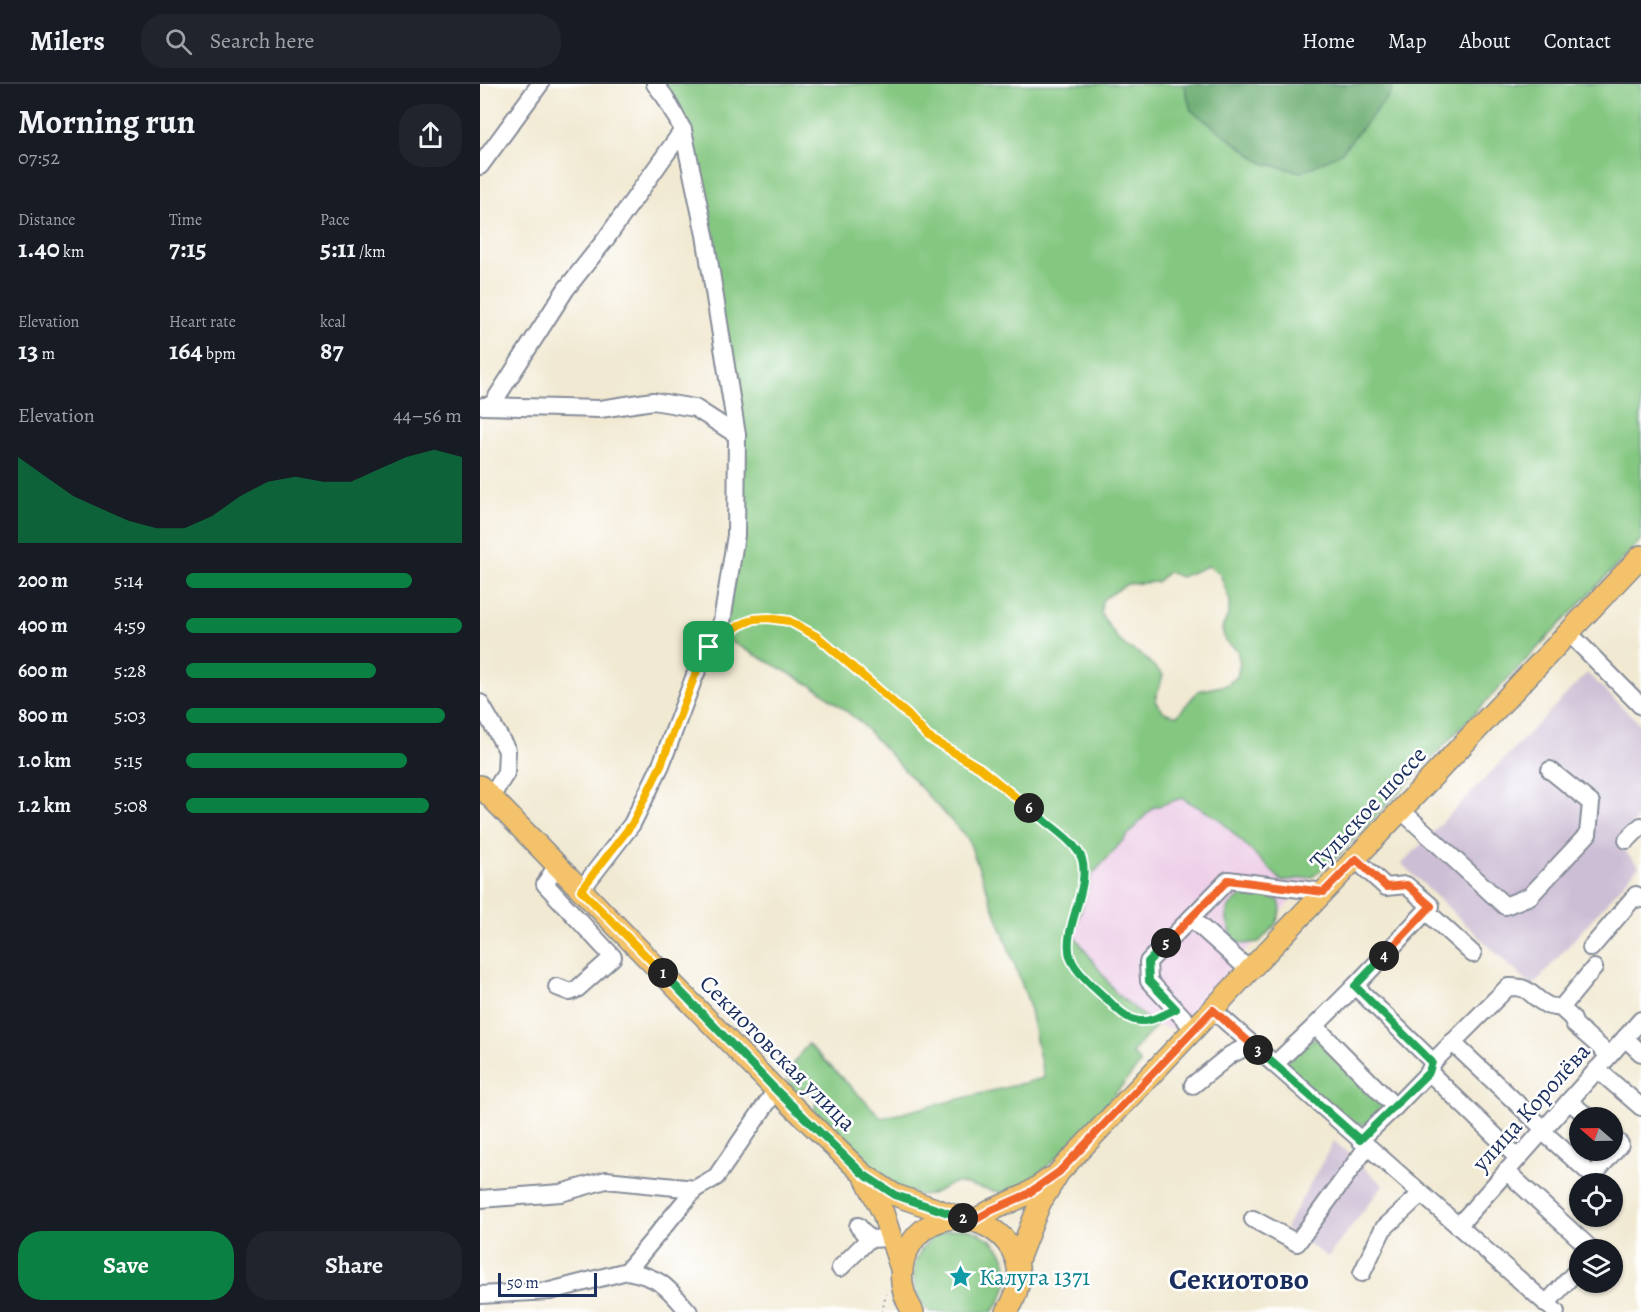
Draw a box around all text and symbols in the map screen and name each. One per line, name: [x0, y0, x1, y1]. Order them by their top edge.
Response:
search box: [141, 14, 561, 68]
text: Milers: [30, 22, 105, 60]
icon: search: [162, 25, 195, 58]
text: Search here: [210, 26, 314, 56]
text: Home: [1302, 27, 1355, 55]
text: Map: [1388, 27, 1426, 55]
text: About: [1459, 27, 1511, 55]
text: Contact: [1544, 27, 1611, 55]
text: Morning run: [18, 99, 195, 144]
button: share: [399, 104, 462, 167]
text: 07:52: [18, 144, 60, 171]
text: Distance: [18, 209, 75, 231]
text: Time: [169, 209, 202, 231]
text: Pace: [320, 209, 350, 231]
text: 1.40: [18, 231, 60, 266]
text: 7:15: [169, 231, 207, 266]
text: 5:11: [320, 231, 356, 266]
text: km: [60, 241, 84, 263]
text: /km: [356, 241, 386, 263]
text: Elevation: [18, 311, 79, 333]
text: Heart rate: [169, 311, 236, 333]
text: kcal: [320, 311, 346, 333]
text: 13: [18, 333, 39, 368]
text: 164: [169, 333, 203, 368]
text: 87: [320, 333, 344, 368]
text: m: [39, 343, 55, 365]
text: bpm: [203, 343, 236, 365]
text: Elevation: [18, 402, 95, 429]
text: 44–56 m: [393, 402, 462, 429]
text: 200 m: [18, 567, 68, 594]
text: 5:14: [114, 567, 143, 594]
text: 400 m: [18, 612, 68, 639]
text: 4:59: [114, 612, 146, 639]
pin: [683, 621, 734, 672]
icon: arrive: [692, 630, 725, 663]
text: 600 m: [18, 657, 68, 684]
text: 5:28: [114, 657, 147, 684]
text: 800 m: [18, 702, 68, 729]
text: 5:03: [114, 702, 146, 729]
street label: Тульское шоссе: [1302, 739, 1434, 877]
text: 1.0 km: [18, 747, 71, 774]
text: 5:15: [114, 747, 143, 774]
text: 1.2 km: [18, 792, 71, 819]
text: 5:08: [114, 792, 148, 819]
pin: 6: [1014, 793, 1044, 823]
text: 6: [1025, 797, 1033, 819]
pin: 5: [1151, 928, 1181, 958]
text: 5: [1163, 932, 1169, 954]
pin: 4: [1369, 941, 1399, 971]
text: 4: [1380, 945, 1388, 967]
pin: 1: [648, 958, 678, 988]
text: 1: [660, 962, 666, 984]
street label: Секиотовская улица: [693, 968, 863, 1138]
pin: 3: [1243, 1035, 1273, 1065]
street label: улица Королёва: [1464, 1036, 1597, 1179]
text: 3: [1255, 1039, 1261, 1061]
north arrow: [1569, 1107, 1623, 1161]
map controls: [1569, 1107, 1623, 1293]
button: locate: [1569, 1173, 1623, 1227]
pin: 2: [948, 1203, 978, 1233]
text: 2: [959, 1207, 967, 1229]
button: Save: [18, 1231, 234, 1300]
button: Share: [246, 1231, 462, 1300]
button: layers: [1569, 1239, 1623, 1293]
district label: Секиотово: [1169, 1259, 1309, 1299]
place label: Калуга 1371: [979, 1261, 1090, 1293]
place icon: Калуга 1371: [948, 1264, 974, 1290]
scale bar: [498, 1270, 597, 1298]
text: 50 m: [507, 1272, 539, 1294]

